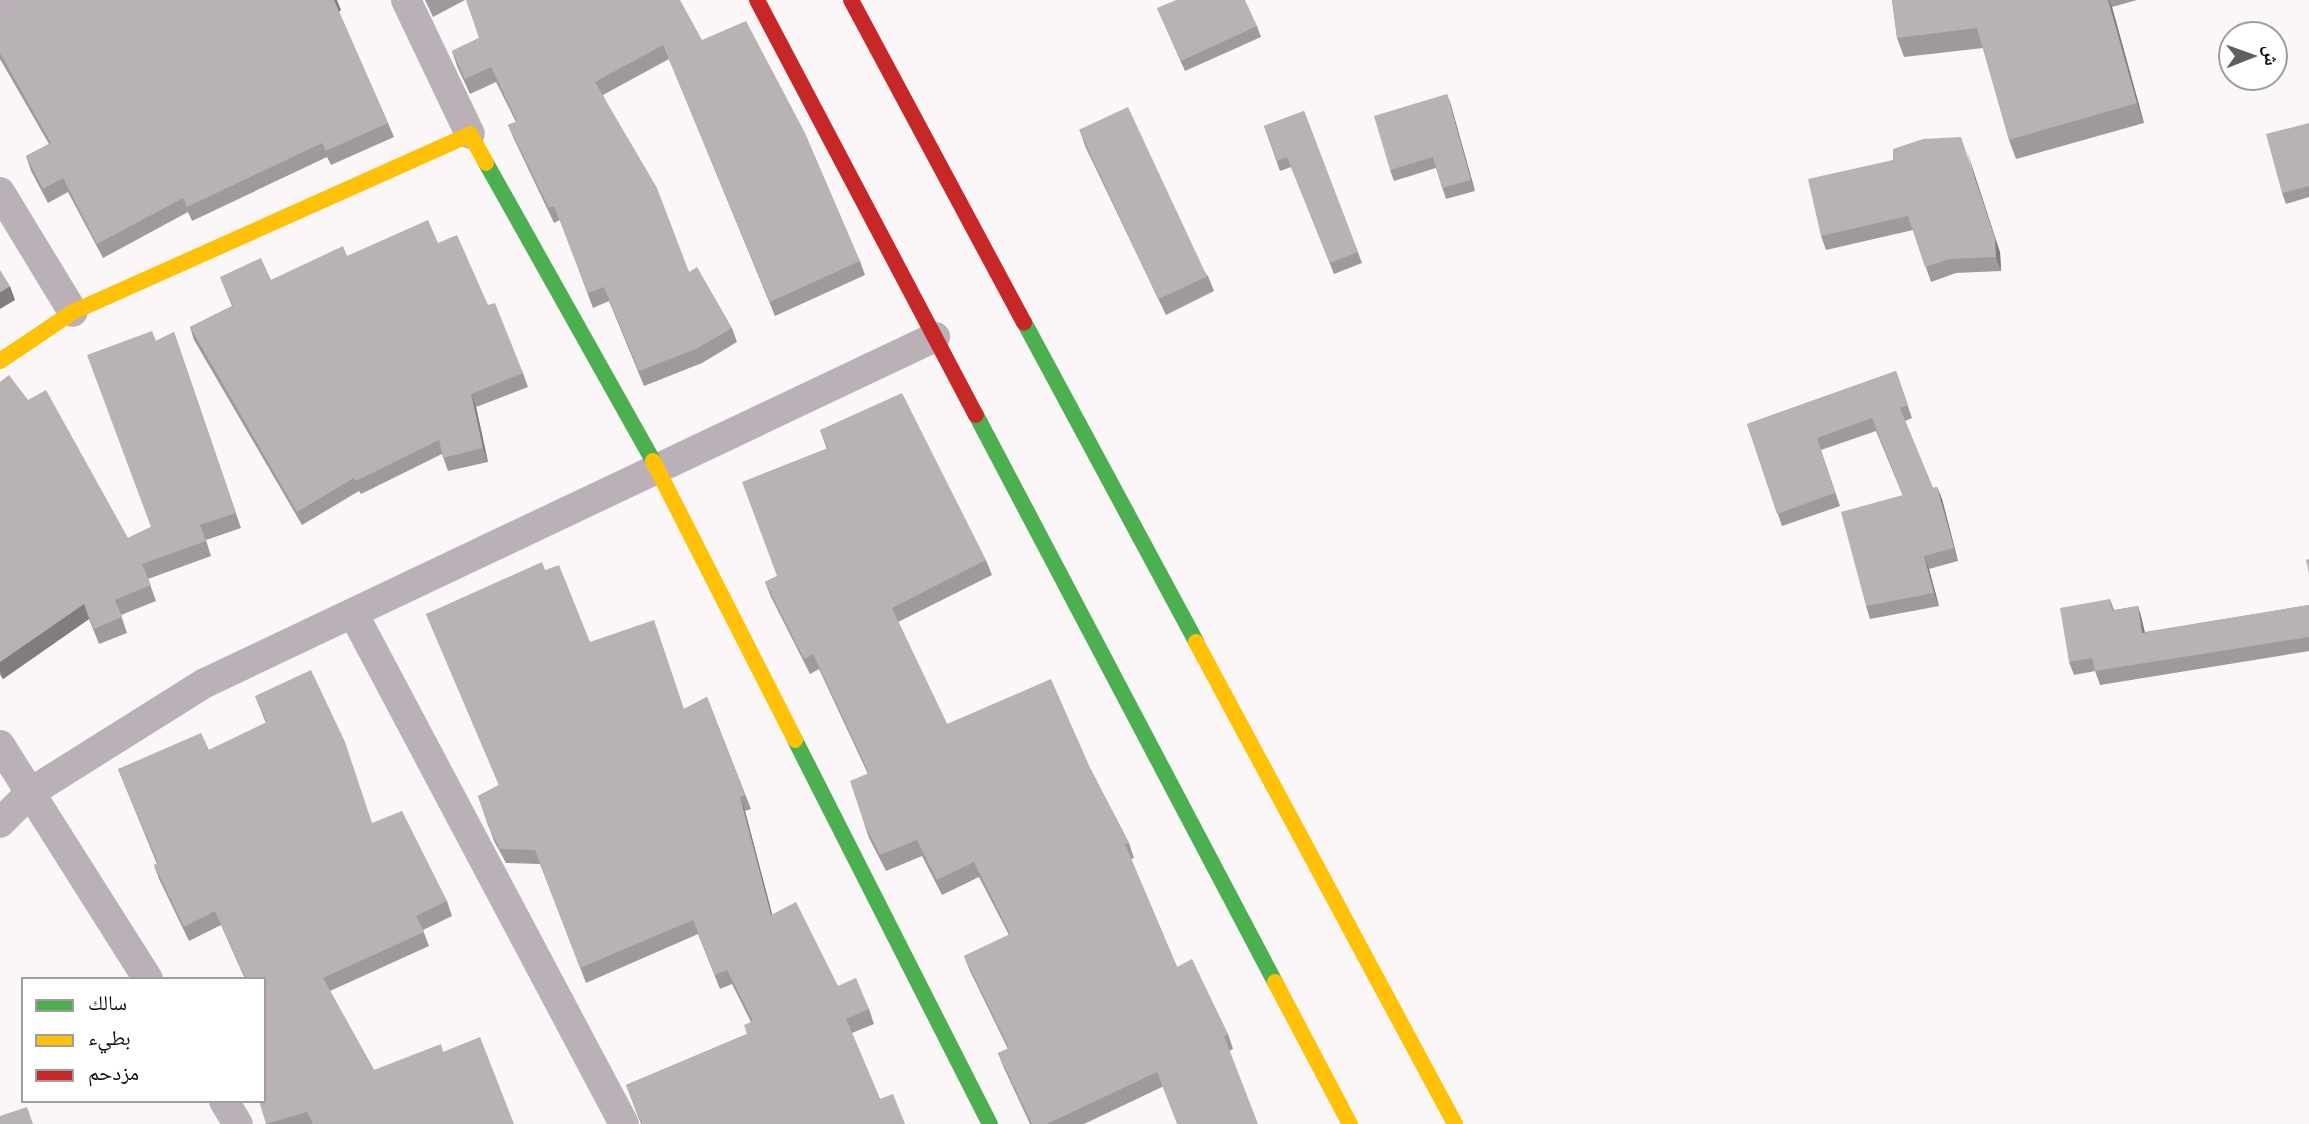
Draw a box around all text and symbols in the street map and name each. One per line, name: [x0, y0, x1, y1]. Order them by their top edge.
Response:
north arrow: [2218, 21, 2288, 91]
text: ش: [2261, 45, 2283, 66]
legend: [21, 977, 266, 1103]
text: سالك: [88, 990, 127, 1014]
text: بطيء: [88, 1025, 131, 1049]
text: مزدحم: [88, 1060, 139, 1084]

